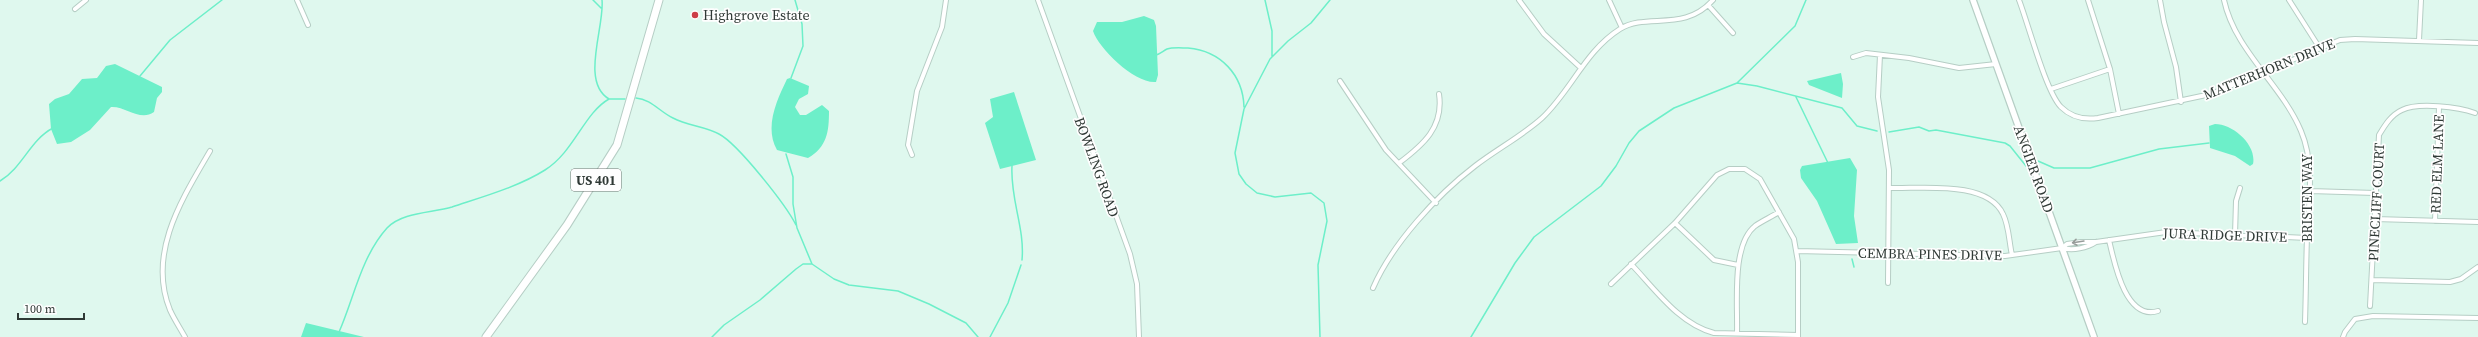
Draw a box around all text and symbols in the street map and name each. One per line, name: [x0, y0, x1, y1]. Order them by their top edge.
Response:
place label: Highgrove Estate: [703, 5, 810, 25]
marker: Highgrove Estate: [690, 10, 700, 20]
street label: MATTERHORN DRIVE: [2200, 33, 2338, 105]
street label: BOWLING ROAD: [1070, 114, 1124, 220]
street label: RED ELM LANE: [2425, 114, 2449, 214]
street label: ANGIER ROAD: [2009, 122, 2059, 216]
street label: PINECLIFF COURT: [2363, 142, 2389, 262]
street label: BRISTEN WAY: [2297, 154, 2317, 242]
road number: US 401: [571, 169, 621, 191]
street label: JURA RIDGE DRIVE: [2162, 223, 2287, 247]
one-way arrow: [2072, 238, 2085, 246]
street label: CEMBRA PINES DRIVE: [1858, 243, 2002, 265]
scale bar: [18, 295, 84, 321]
text: 100 m: [24, 301, 56, 317]

